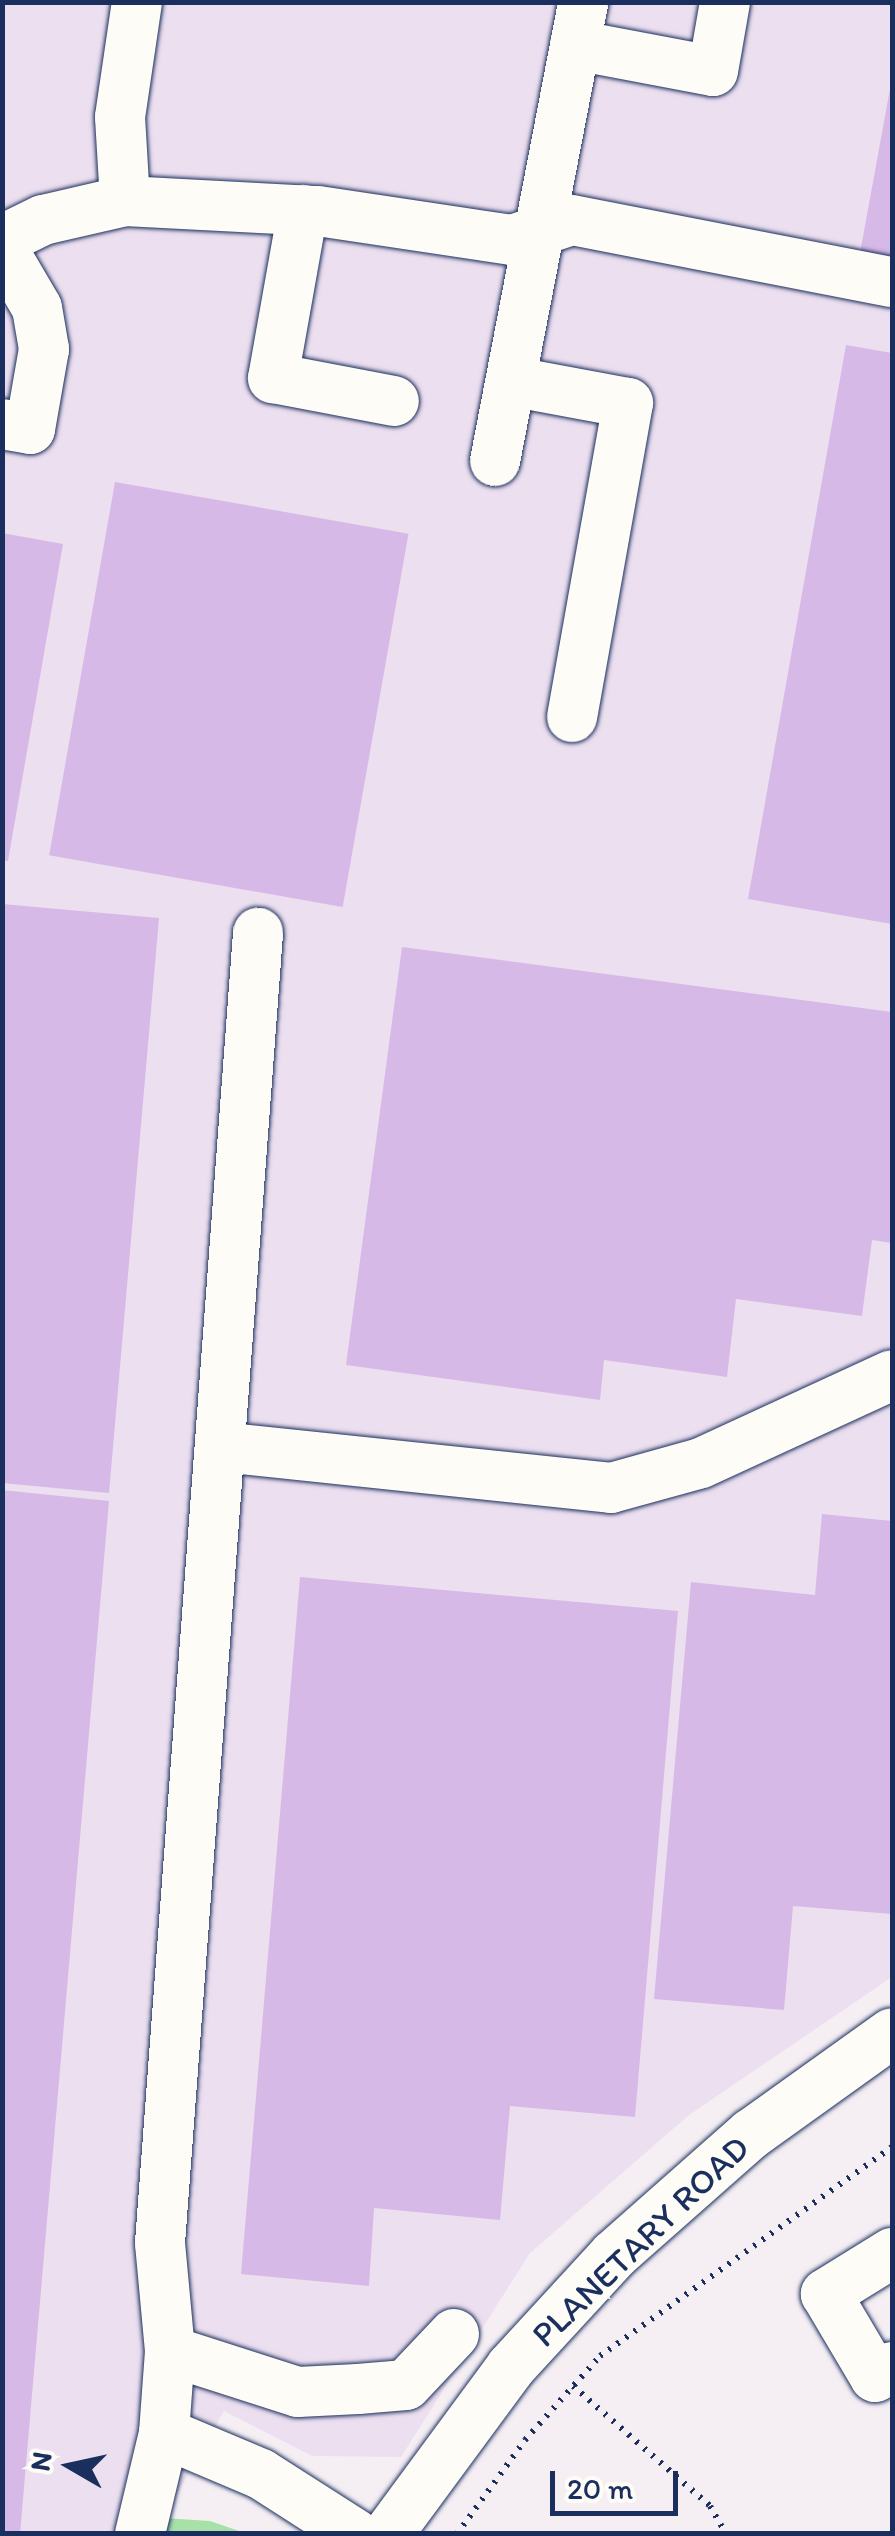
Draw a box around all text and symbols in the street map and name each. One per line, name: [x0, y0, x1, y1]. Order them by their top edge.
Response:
street label: PLANETARY ROAD: [523, 2127, 757, 2355]
north arrow: [20, 2416, 120, 2516]
text: N: [22, 2449, 59, 2473]
scale bar: [555, 2451, 682, 2513]
text: 20 m: [567, 2470, 633, 2507]

